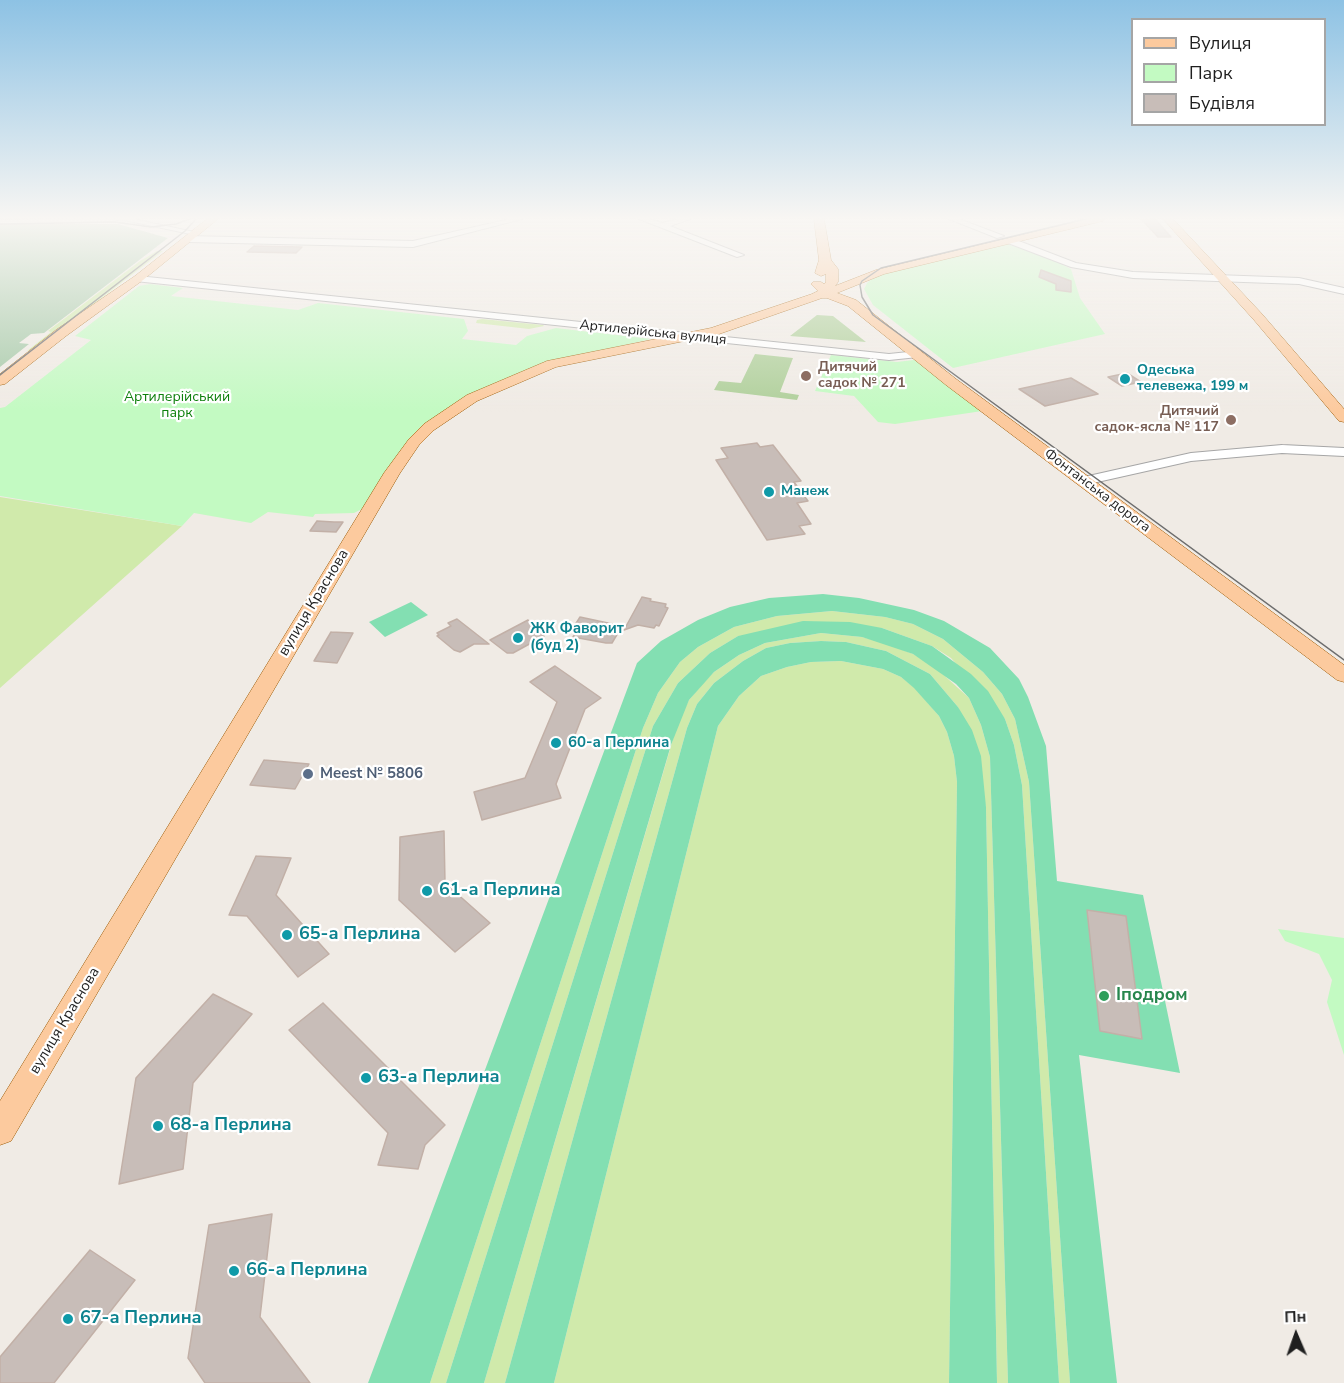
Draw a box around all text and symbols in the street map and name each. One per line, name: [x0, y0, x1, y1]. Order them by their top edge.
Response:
legend: [1131, 18, 1326, 126]
text: Вулиця: [1189, 31, 1251, 55]
text: Парк: [1189, 61, 1232, 85]
text: Будівля: [1189, 91, 1255, 115]
street label: Артилерійська вулиця: [579, 317, 727, 349]
place label: Дитячий садок № 271: [818, 360, 906, 392]
place label: Одеська телевежа, 199 м: [1137, 363, 1248, 396]
marker: Дитячий садок № 271: [799, 369, 813, 383]
marker: Одеська телевежа, 199 м: [1118, 372, 1132, 386]
park label: Артилерійський парк: [124, 390, 230, 422]
place label: Дитячий садок-ясла № 117: [1094, 404, 1219, 436]
marker: Дитячий садок-ясла № 117: [1224, 413, 1238, 427]
street label: Фонтанська дорога: [1041, 446, 1153, 536]
place label: Манеж: [781, 484, 829, 500]
marker: Манеж: [762, 485, 776, 499]
street label: вулиця Краснова: [275, 546, 353, 660]
place label: ЖК Фаворит (буд 2): [530, 620, 624, 655]
marker: ЖК Фаворит (буд 2): [511, 631, 525, 645]
place label: 60-а Перлина: [568, 734, 669, 752]
marker: 60-а Перлина: [549, 736, 563, 750]
place label: Meest № 5806: [320, 765, 423, 783]
marker: Meest № 5806: [301, 767, 315, 781]
place label: 61-а Перлина: [439, 880, 561, 902]
marker: 61-а Перлина: [420, 884, 434, 898]
place label: 65-а Перлина: [299, 924, 421, 946]
marker: 65-а Перлина: [280, 928, 294, 942]
street label: вулиця Краснова: [26, 964, 104, 1078]
place label: Іподром: [1116, 985, 1188, 1007]
marker: Іподром: [1097, 989, 1111, 1003]
place label: 63-а Перлина: [378, 1067, 500, 1089]
marker: 63-а Перлина: [359, 1071, 373, 1085]
place label: 68-а Перлина: [170, 1115, 292, 1137]
marker: 68-а Перлина: [151, 1119, 165, 1133]
place label: 66-а Перлина: [246, 1260, 368, 1282]
marker: 66-а Перлина: [227, 1264, 241, 1278]
north arrow: [1266, 1305, 1326, 1365]
text: Пн: [1284, 1306, 1307, 1328]
place label: 67-а Перлина: [80, 1308, 202, 1330]
marker: 67-а Перлина: [61, 1312, 75, 1326]

